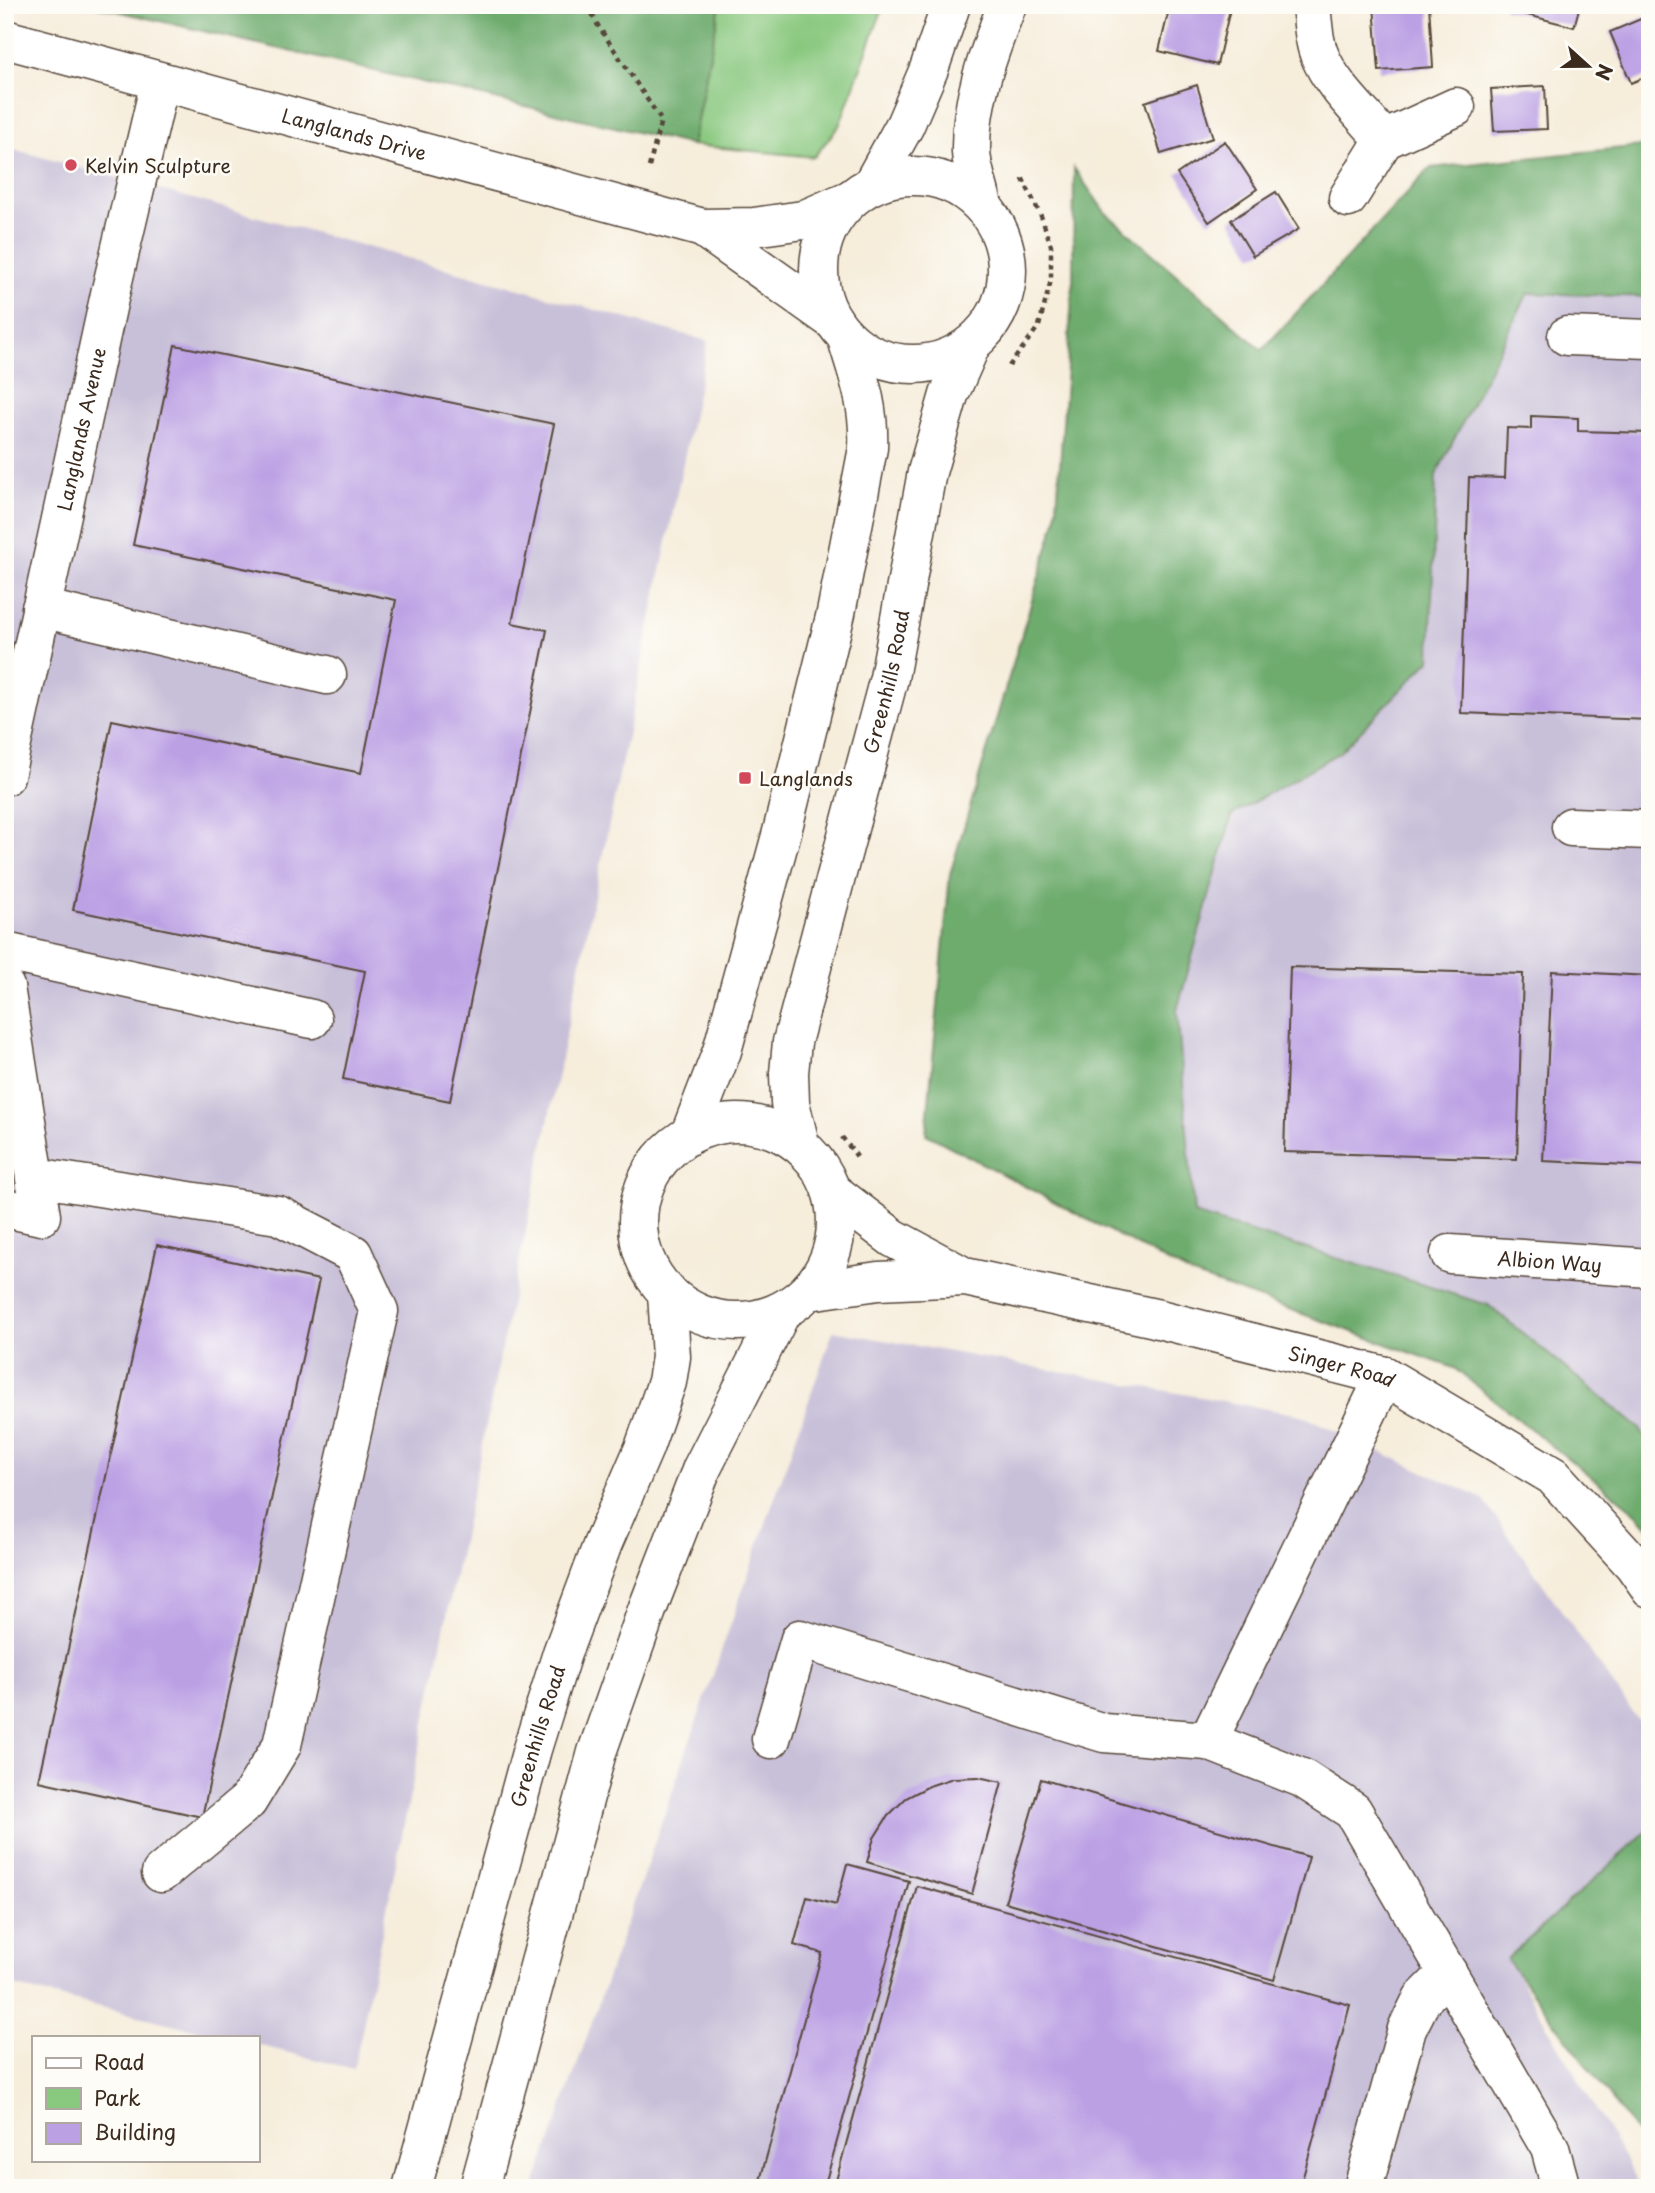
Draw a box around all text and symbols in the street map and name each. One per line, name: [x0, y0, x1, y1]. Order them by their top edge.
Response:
north arrow: [1554, 32, 1624, 102]
text: N: [1589, 60, 1621, 84]
street label: Langlands Drive: [279, 101, 430, 167]
place label: Kelvin Sculpture: [85, 151, 231, 179]
marker: Kelvin Sculpture: [63, 157, 79, 173]
street label: Langlands Avenue: [49, 345, 112, 514]
street label: Greenhills Road: [856, 607, 915, 756]
place label: Langlands: [759, 764, 853, 792]
marker: Langlands: [737, 770, 753, 786]
street label: Albion Way: [1497, 1243, 1603, 1279]
street label: Singer Road: [1285, 1338, 1401, 1393]
street label: Greenhills Road: [503, 1662, 571, 1810]
legend: [32, 2036, 259, 2162]
text: Road: [94, 2045, 145, 2077]
text: Park: [94, 2081, 141, 2113]
text: Building: [94, 2115, 176, 2147]

